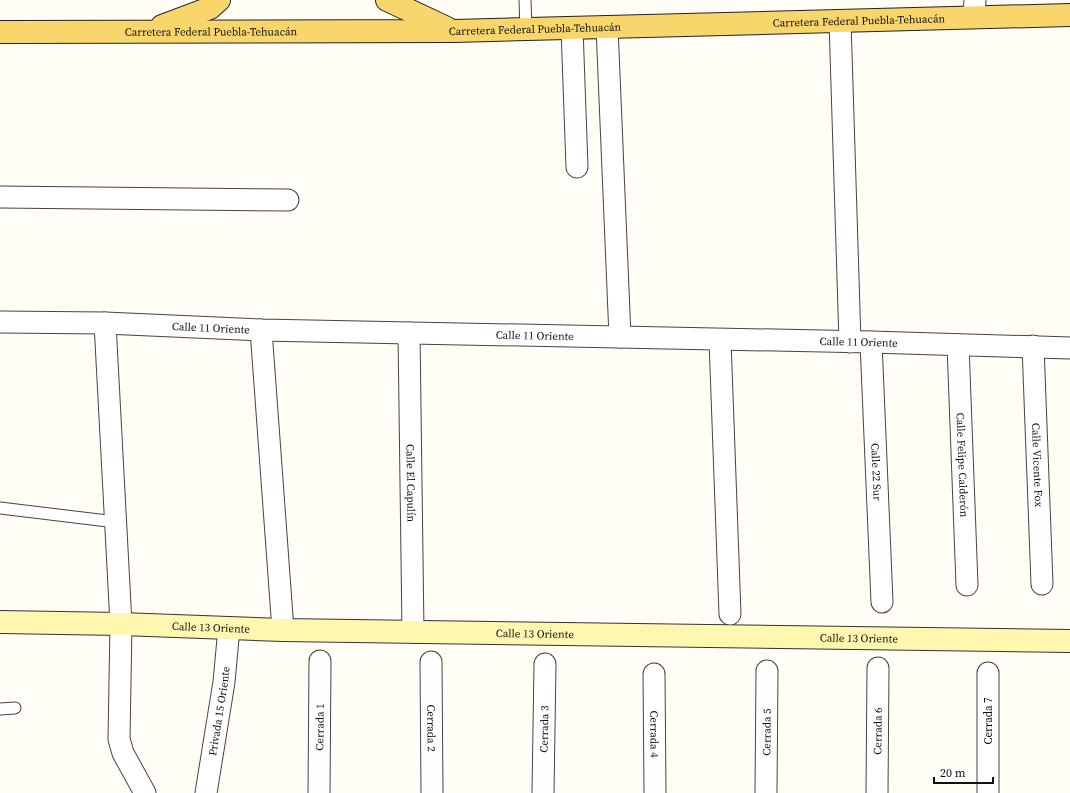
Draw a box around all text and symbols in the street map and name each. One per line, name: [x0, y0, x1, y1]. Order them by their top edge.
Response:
street label: Carretera Federal Puebla-Tehuacán: [772, 11, 946, 31]
street label: Carretera Federal Puebla-Tehuacán: [449, 20, 622, 39]
street label: Carretera Federal Puebla-Tehuacán: [125, 24, 298, 40]
street label: Calle 11 Oriente: [172, 319, 251, 338]
street label: Calle 11 Oriente: [496, 328, 574, 344]
street label: Calle 11 Oriente: [820, 334, 898, 351]
street label: Calle Felipe Calderón: [953, 412, 971, 518]
street label: Calle Vicente Fox: [1028, 423, 1046, 508]
street label: Calle 22 Sur: [867, 443, 885, 501]
street label: Calle El Capulín: [402, 444, 419, 522]
street label: Calle 13 Oriente: [172, 619, 251, 637]
street label: Calle 13 Oriente: [496, 626, 574, 642]
street label: Calle 13 Oriente: [820, 631, 898, 647]
street label: Privada 15 Oriente: [205, 665, 233, 757]
street label: Cerrada 7: [981, 697, 996, 745]
street label: Cerrada 1: [312, 703, 328, 751]
street label: Cerrada 2: [423, 704, 439, 752]
street label: Cerrada 3: [537, 705, 552, 753]
street label: Cerrada 6: [870, 707, 886, 755]
street label: Cerrada 5: [759, 708, 775, 756]
street label: Cerrada 4: [646, 710, 662, 758]
scale bar: [934, 759, 993, 785]
text: 20 m: [940, 765, 966, 781]

